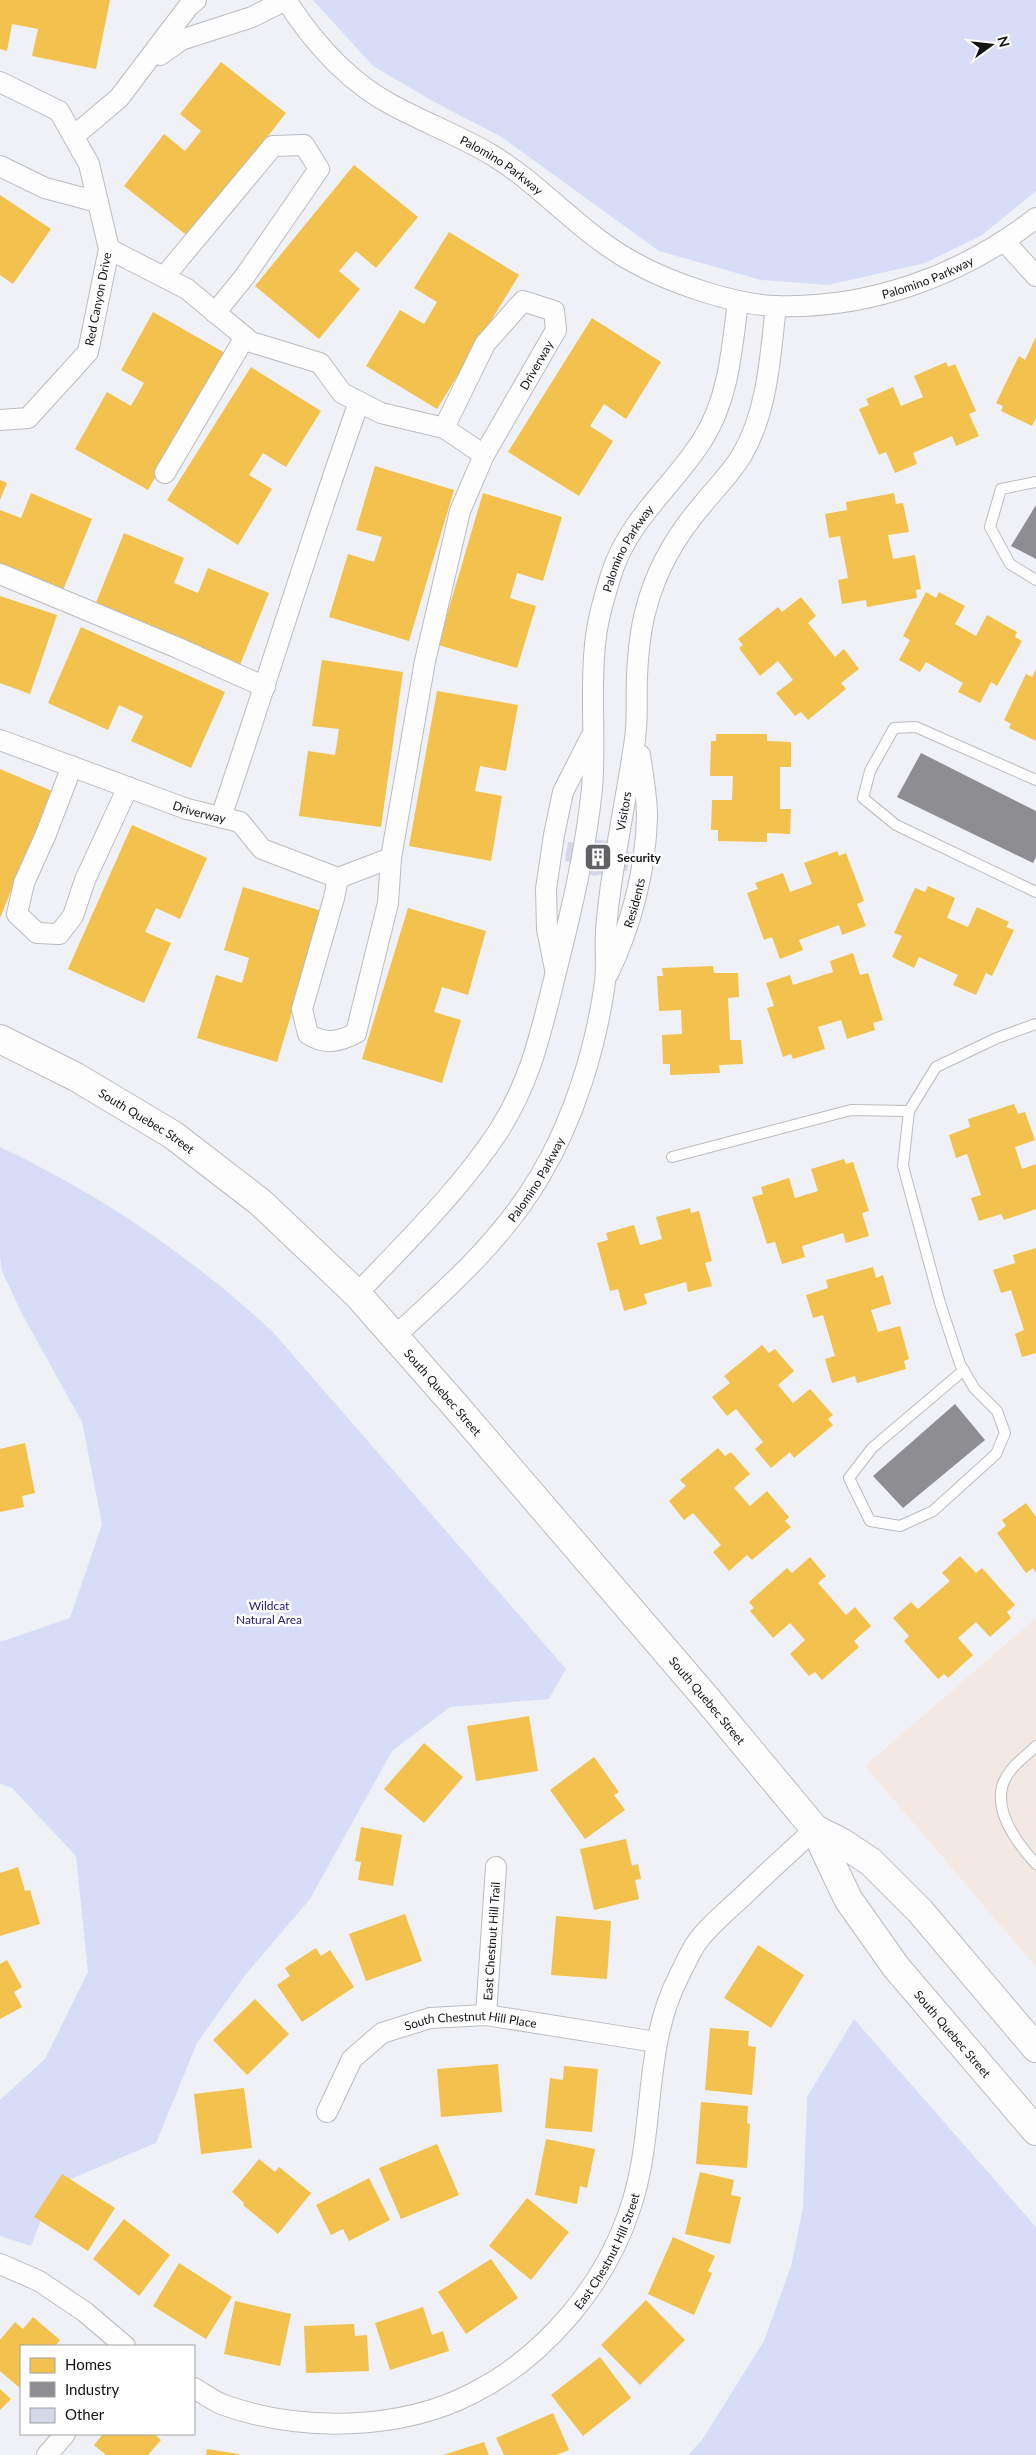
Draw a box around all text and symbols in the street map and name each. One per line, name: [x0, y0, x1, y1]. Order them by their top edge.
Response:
north arrow: [966, 20, 1016, 70]
text: N: [994, 34, 1014, 49]
street label: Palomino Parkway: [458, 132, 547, 198]
street label: Red Canyon Drive: [82, 251, 114, 347]
street label: Palomino Parkway: [880, 252, 976, 301]
street label: Driverway: [516, 337, 556, 392]
street label: Palomino Parkway: [599, 501, 657, 594]
street label: Visitors: [612, 790, 634, 832]
street label: Driverway: [171, 797, 228, 826]
building icon: Security: [583, 842, 613, 872]
place label: Security: [617, 850, 662, 865]
street label: Residents: [620, 877, 647, 929]
street label: South Quebec Street: [96, 1085, 198, 1157]
street label: Palomino Parkway: [504, 1134, 567, 1224]
street label: South Quebec Street: [401, 1346, 486, 1439]
park label: Wildcat Natural Area: [236, 1598, 302, 1627]
street label: South Quebec Street: [666, 1653, 749, 1748]
street label: East Chestnut Hill Trail: [479, 1881, 502, 2001]
street label: South Quebec Street: [911, 1987, 995, 2081]
street label: South Chestnut Hill Place: [402, 2007, 538, 2033]
street label: East Chestnut Hill Street: [570, 2190, 642, 2312]
legend: [20, 2345, 195, 2435]
text: Homes: [65, 2355, 111, 2373]
text: Industry: [65, 2380, 120, 2398]
text: Other: [65, 2405, 105, 2423]

